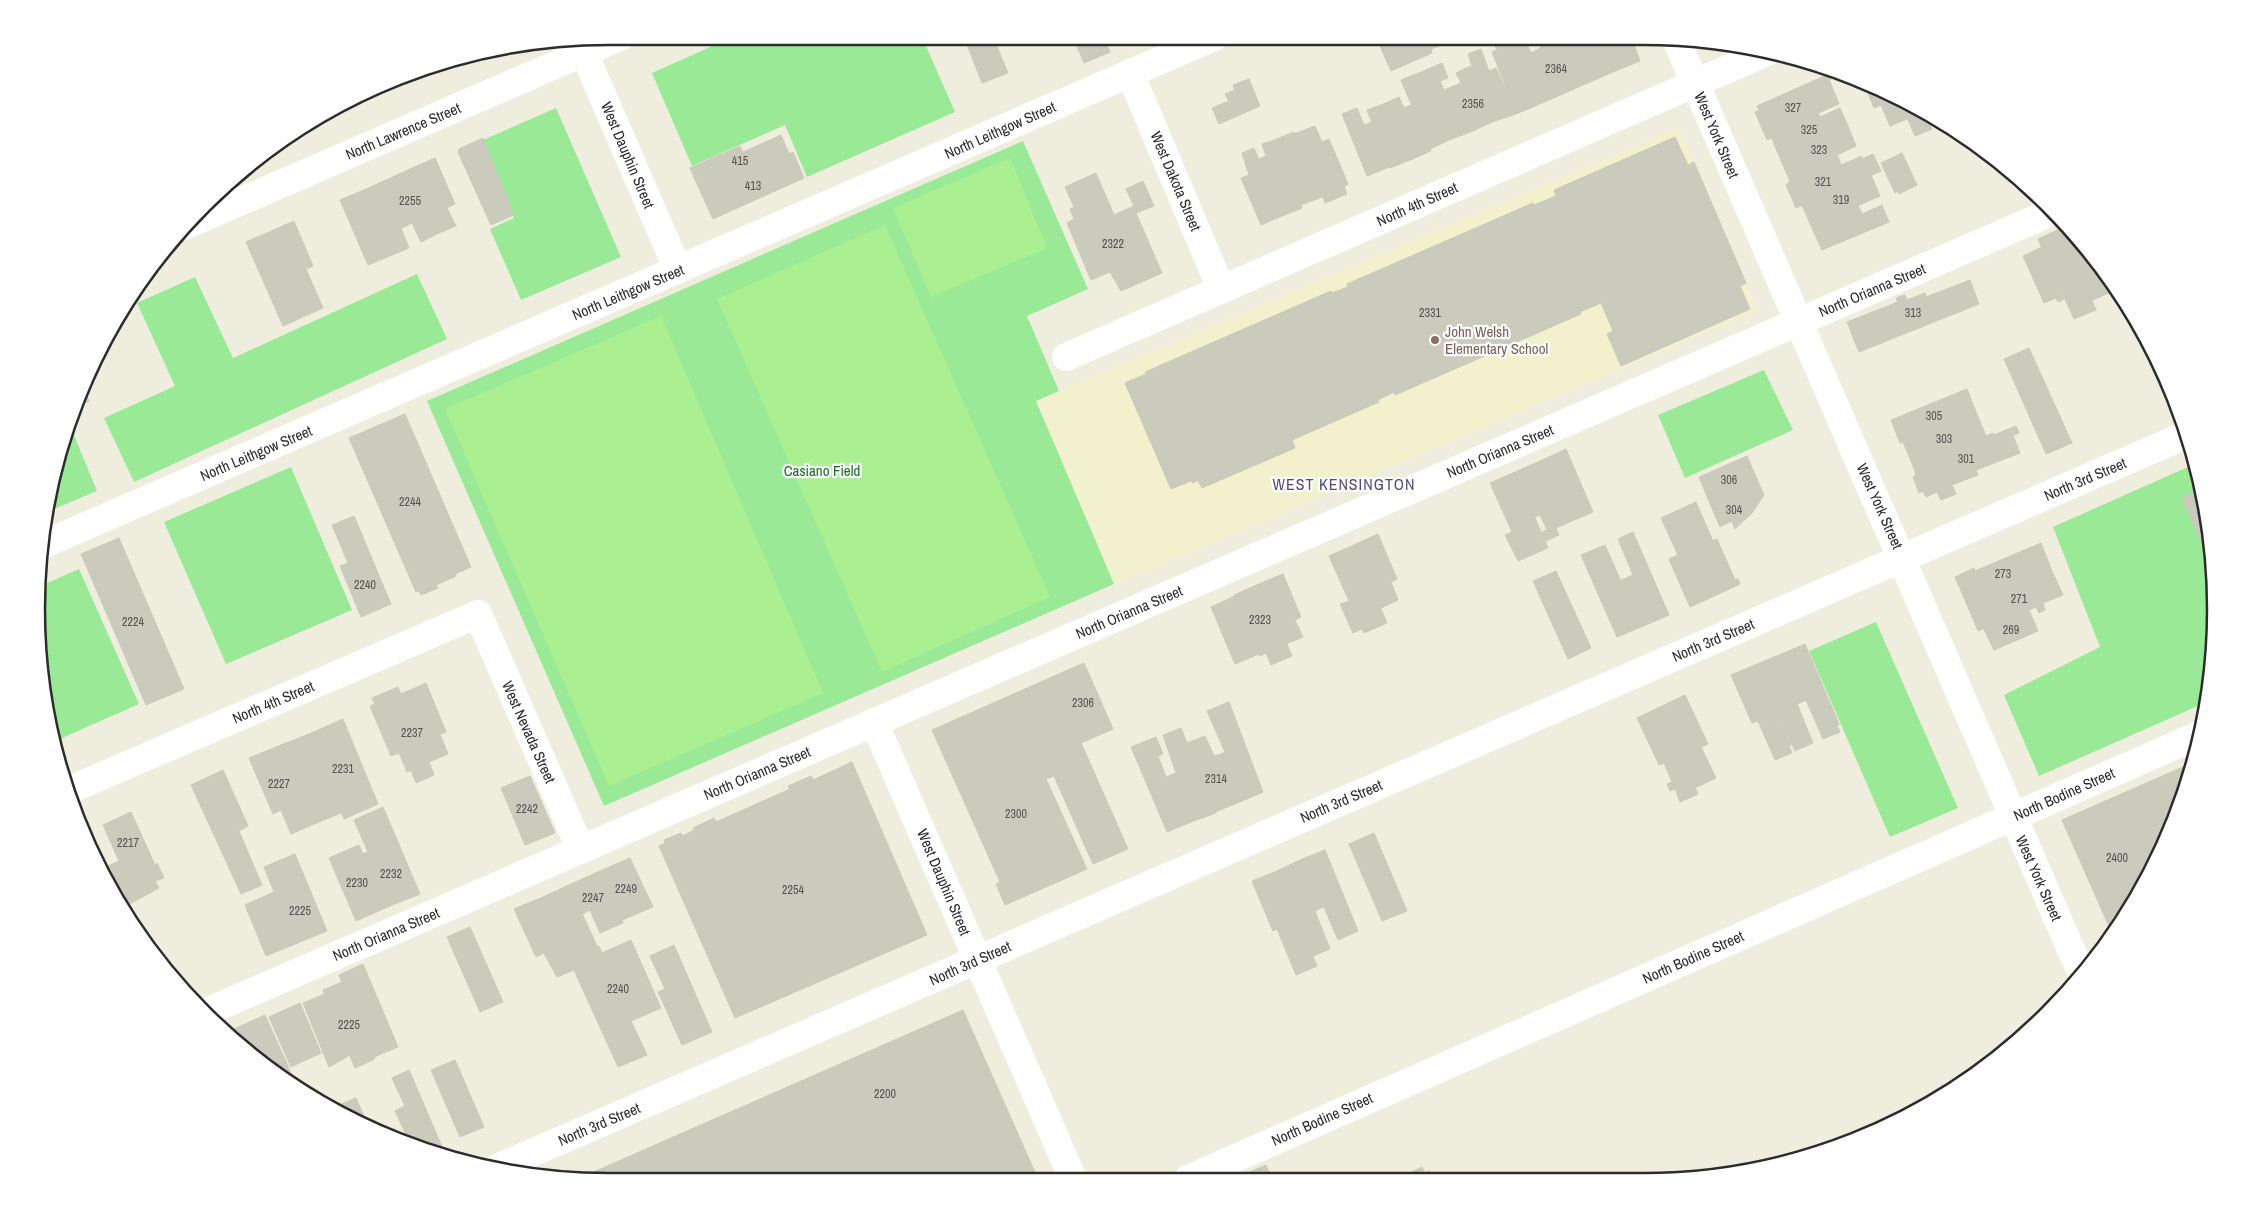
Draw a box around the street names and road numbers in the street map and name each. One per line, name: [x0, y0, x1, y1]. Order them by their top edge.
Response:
street label: West York Street: [1689, 89, 1745, 182]
street label: North Leithgow Street: [941, 96, 1059, 164]
street label: North Lawrence Street: [342, 97, 464, 165]
street label: West Dauphin Street: [596, 98, 660, 212]
street label: West Dakota Street: [1146, 128, 1207, 235]
street label: North 4th Street: [1373, 177, 1461, 231]
street label: North Orianna Street: [1815, 258, 1929, 322]
street label: North Leithgow Street: [569, 259, 688, 325]
street label: North Orianna Street: [1443, 419, 1557, 483]
street label: North Leithgow Street: [197, 420, 316, 486]
street label: North 3rd Street: [2041, 452, 2130, 506]
street label: West York Street: [1852, 460, 1908, 553]
street label: North Orianna Street: [1072, 580, 1186, 644]
street label: North 3rd Street: [1669, 613, 1758, 667]
street label: North 4th Street: [229, 675, 318, 729]
street label: West Nevada Street: [497, 678, 561, 787]
street label: North Orianna Street: [700, 741, 814, 805]
street label: North Bodine Street: [2010, 762, 2118, 826]
street label: North 3rd Street: [1297, 774, 1386, 828]
street label: West Dauphin Street: [912, 825, 976, 939]
street label: West York Street: [2011, 832, 2067, 925]
street label: North Orianna Street: [329, 902, 443, 966]
street label: North Bodine Street: [1639, 925, 1747, 989]
street label: North 3rd Street: [926, 935, 1015, 990]
street label: North Bodine Street: [1268, 1087, 1376, 1151]
street label: North 3rd Street: [555, 1097, 644, 1151]

